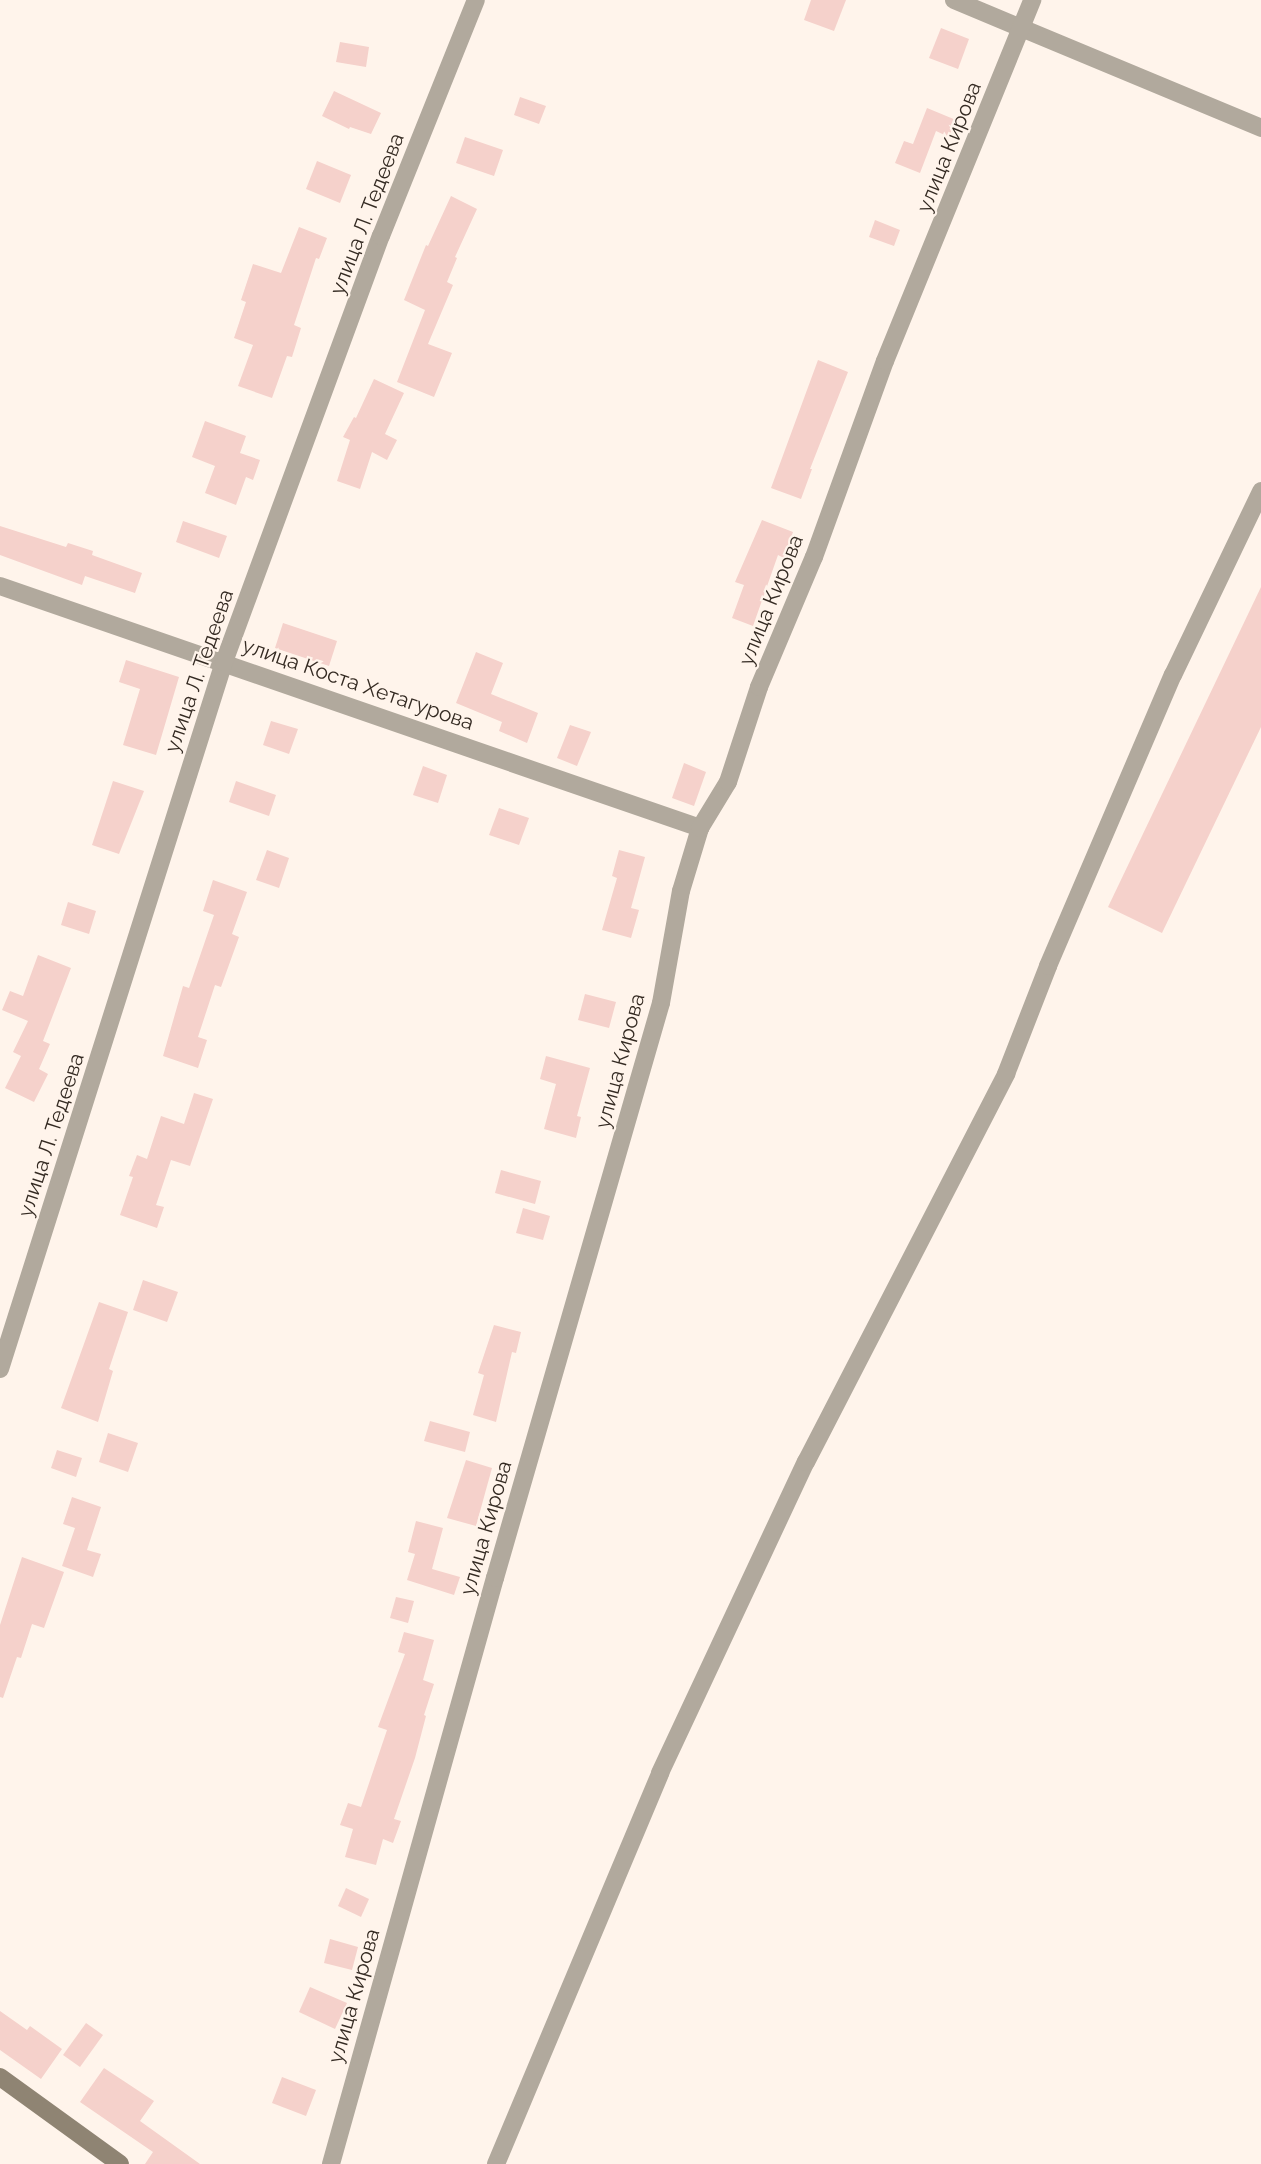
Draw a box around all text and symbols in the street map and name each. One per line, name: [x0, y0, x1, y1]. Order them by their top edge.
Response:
street label: улица Кирова: [911, 78, 987, 216]
street label: улица Л. Тедеева: [324, 129, 410, 299]
street label: улица Кирова: [733, 531, 809, 669]
street label: улица Л. Тедеева: [159, 586, 239, 756]
street label: улица Коста Хетагурова: [239, 632, 477, 736]
street label: улица Кирова: [590, 991, 650, 1131]
street label: улица Л. Тедеева: [12, 1049, 90, 1221]
street label: улица Кирова: [455, 1458, 517, 1598]
street label: улица Кирова: [323, 1926, 385, 2066]

